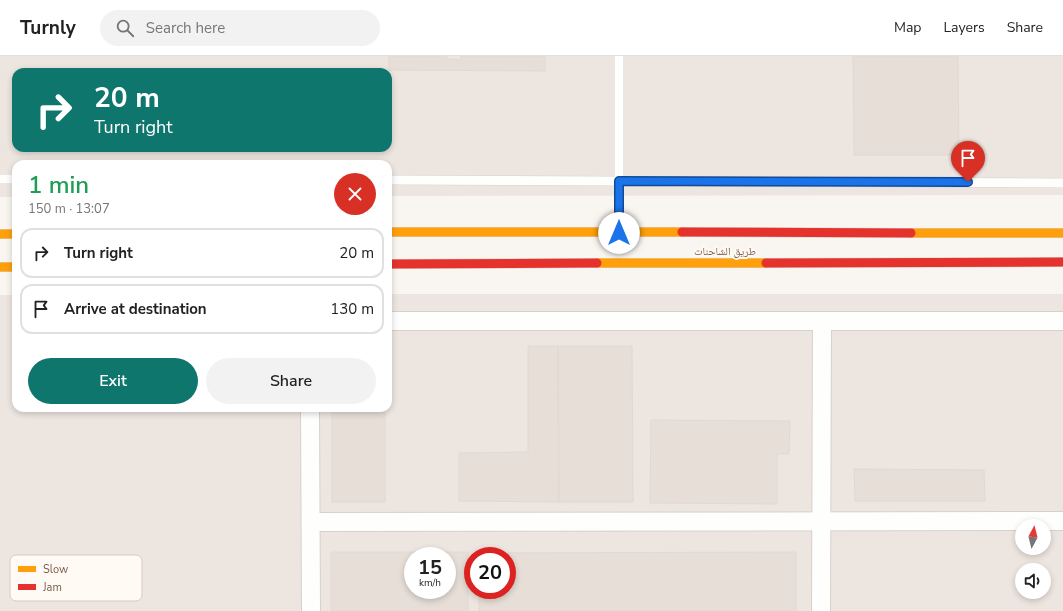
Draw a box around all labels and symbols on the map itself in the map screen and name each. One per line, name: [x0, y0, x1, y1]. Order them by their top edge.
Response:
pin: [951, 141, 985, 182]
position arrow: [598, 212, 640, 254]
street label: طريق الشاحنات: [694, 244, 756, 259]
north arrow: [1015, 519, 1051, 555]
speed limit sign: 20: [464, 547, 516, 599]
legend: [10, 555, 142, 601]
text: Slow: [43, 562, 68, 577]
text: Jam: [42, 580, 62, 595]

